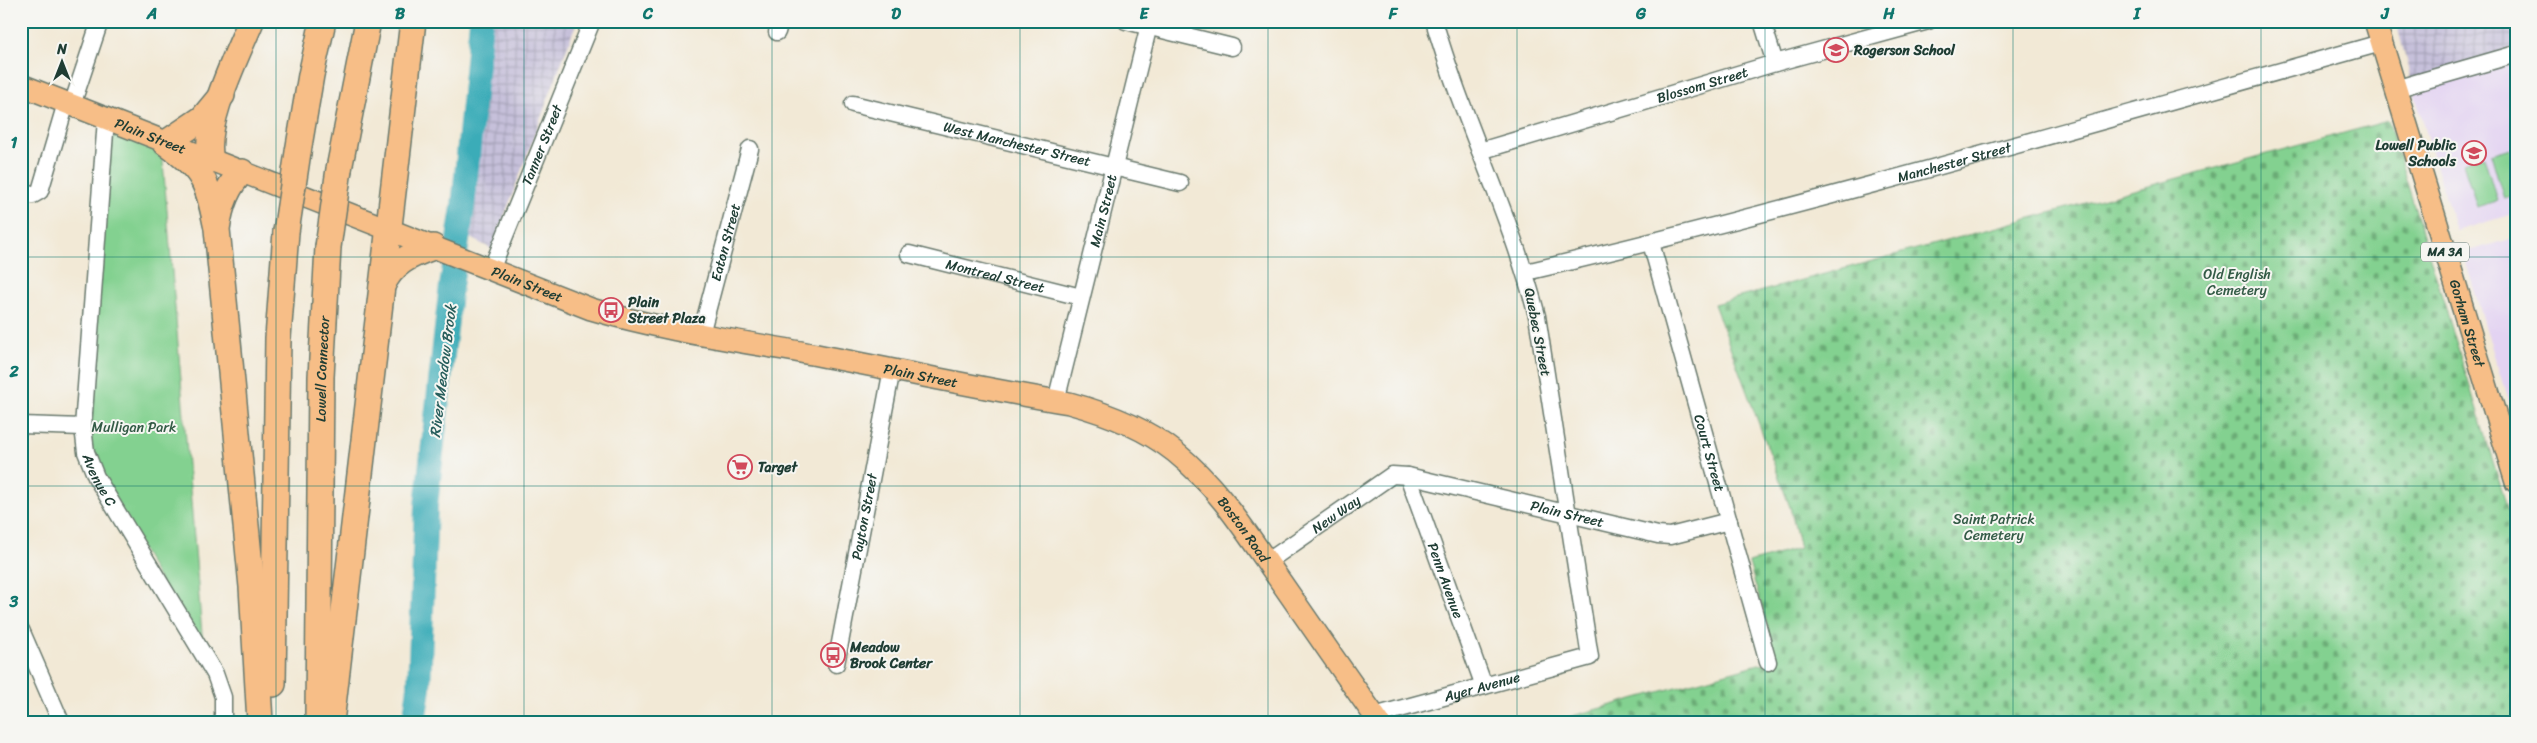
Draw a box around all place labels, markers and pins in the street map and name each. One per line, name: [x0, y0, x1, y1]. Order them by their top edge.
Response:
school or university icon: Rogerson School: [1823, 37, 1849, 63]
place label: Rogerson School: [1853, 38, 1956, 63]
place label: Lowell Public Schools: [2375, 133, 2457, 174]
school or university icon: Lowell Public Schools: [2461, 140, 2487, 166]
place label: Plain Street Plaza: [627, 290, 706, 331]
bus stop icon: Plain Street Plaza: [598, 297, 624, 323]
supermarket icon: Target: [727, 454, 753, 480]
place label: Target: [758, 455, 799, 480]
place label: Meadow Brook Center: [849, 635, 933, 676]
bus stop icon: Meadow Brook Center: [820, 642, 846, 668]

